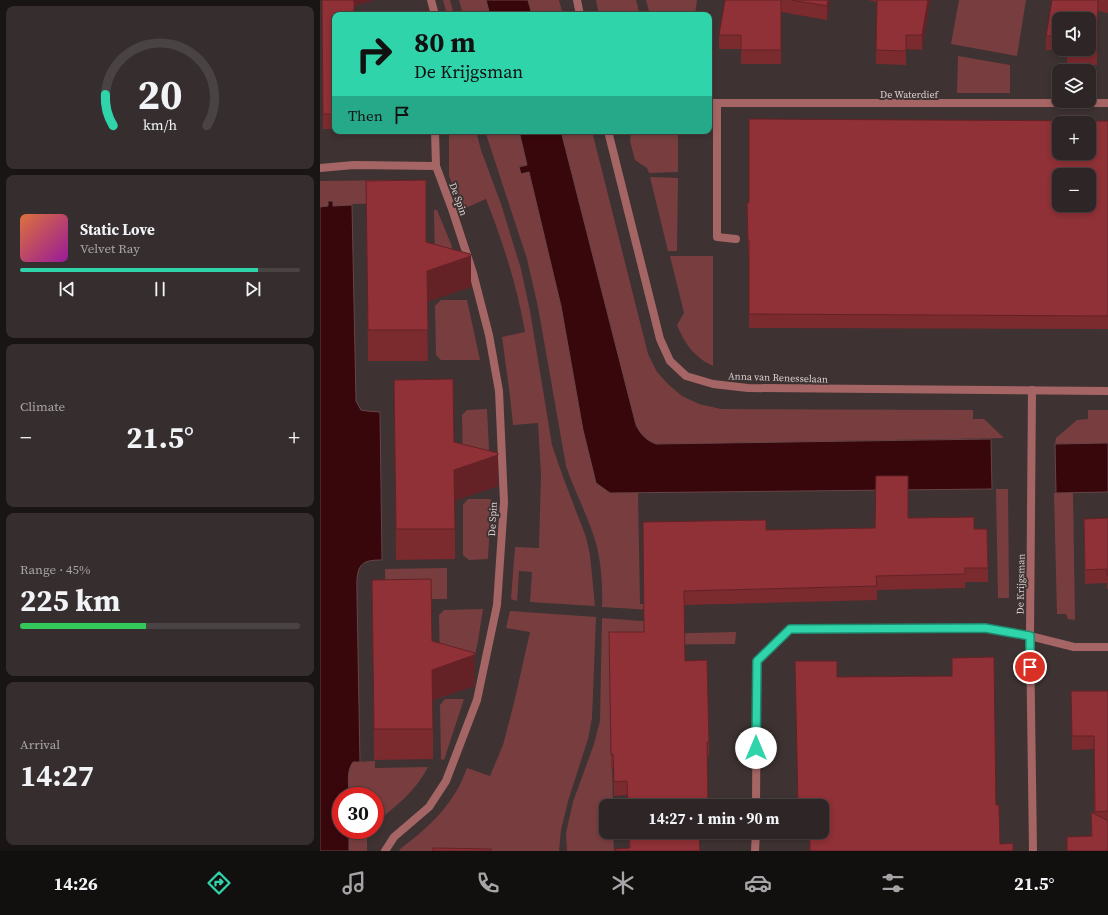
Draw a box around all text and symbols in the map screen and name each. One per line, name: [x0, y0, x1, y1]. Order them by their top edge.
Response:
map controls: [1052, 12, 1096, 212]
button: sound: [1052, 12, 1096, 56]
text: 80 m: [414, 23, 476, 61]
icon: right: [348, 28, 400, 80]
text: De Krijgsman: [414, 59, 523, 84]
button: layers: [1052, 64, 1096, 108]
text: 20: [137, 65, 183, 122]
street label: De Waterdief: [880, 88, 939, 101]
icon: arrive: [391, 104, 413, 126]
text: Then: [348, 105, 383, 126]
text: km/h: [143, 114, 177, 134]
button: +: [1052, 116, 1096, 160]
button: −: [1052, 168, 1096, 212]
street label: De Spin: [447, 181, 471, 218]
text: Static Love: [80, 219, 155, 240]
text: Velvet Ray: [80, 240, 140, 257]
icon: previous: [56, 278, 78, 300]
icon: pause: [149, 278, 171, 300]
icon: next: [242, 278, 264, 300]
street label: Anna van Renesselaan: [728, 369, 828, 386]
text: Climate: [20, 398, 65, 415]
text: 21.5°: [126, 417, 194, 458]
text: −: [20, 422, 32, 452]
text: +: [288, 422, 300, 452]
street label: De Spin: [485, 501, 500, 537]
street label: De Krijgsman: [1013, 554, 1028, 614]
text: Range · 45%: [20, 561, 91, 578]
text: 225 km: [20, 580, 120, 621]
pin: [1013, 650, 1047, 684]
icon: arrive: [1019, 656, 1041, 678]
position arrow: [735, 727, 777, 769]
text: Arrival: [20, 736, 60, 753]
text: 14:27: [20, 755, 94, 796]
speed limit sign: 30: [332, 787, 384, 839]
text: 14:27 · 1 min · 90 m: [649, 808, 779, 829]
icon: directions: [205, 869, 233, 897]
icon: music: [340, 869, 368, 897]
icon: phone: [474, 869, 502, 897]
icon: climate: [609, 869, 637, 897]
icon: car: [744, 869, 772, 897]
icon: filters: [879, 869, 907, 897]
text: 14:26: [53, 871, 98, 896]
text: 21.5°: [1014, 871, 1054, 896]

